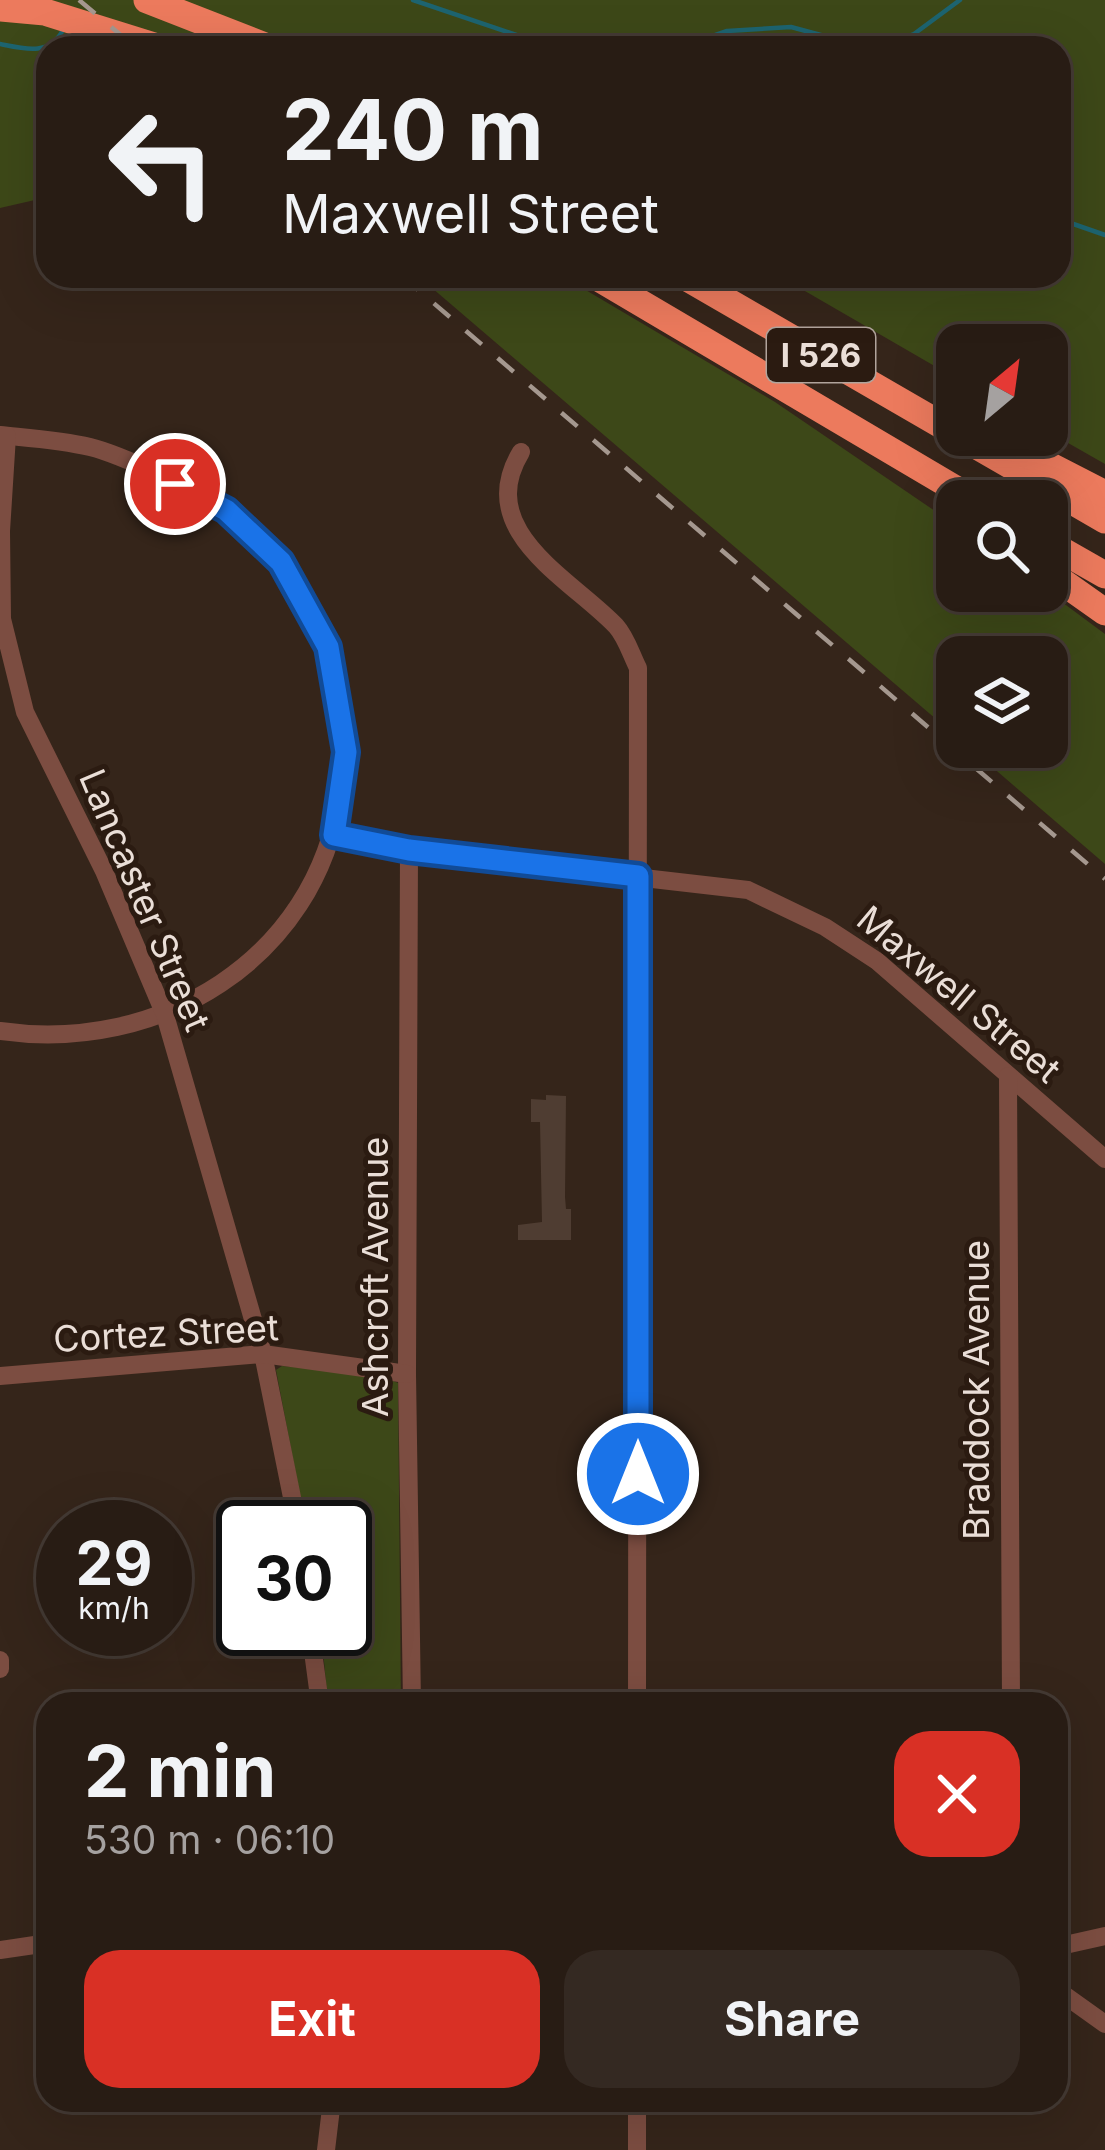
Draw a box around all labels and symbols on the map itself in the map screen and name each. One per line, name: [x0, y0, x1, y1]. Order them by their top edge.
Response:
north arrow: [936, 324, 1068, 456]
road number: I 526: [767, 328, 875, 382]
pin: [124, 433, 226, 535]
street label: Lancaster Street: [70, 763, 220, 1038]
street label: Maxwell Street: [849, 896, 1070, 1092]
street label: Ashcroft Avenue: [353, 1137, 397, 1417]
street label: Braddock Avenue: [954, 1240, 998, 1540]
street label: Cortez Street: [52, 1305, 280, 1361]
position arrow: [575, 1411, 701, 1537]
speed limit sign: 30: [216, 1500, 372, 1656]

